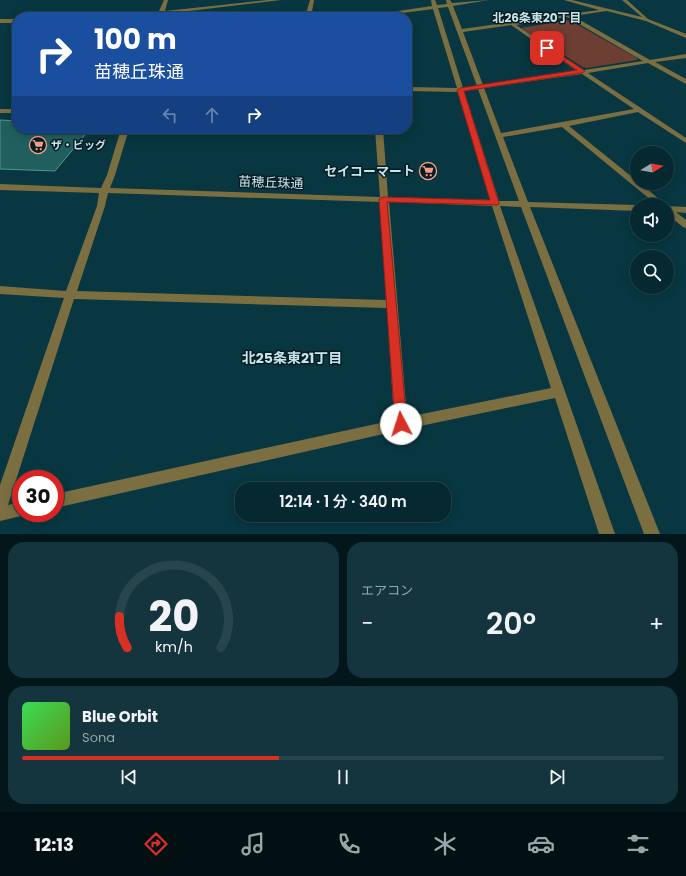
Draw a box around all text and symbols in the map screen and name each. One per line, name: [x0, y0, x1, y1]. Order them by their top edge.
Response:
district label: 北26条東20丁目: [492, 9, 582, 26]
text: 100 m: [94, 20, 177, 59]
icon: right: [28, 28, 80, 80]
pin: [530, 31, 564, 65]
icon: arrive: [536, 37, 558, 59]
text: 苗穂丘珠通: [94, 59, 184, 84]
icon: left: [159, 104, 181, 126]
icon: ahead: [201, 104, 223, 126]
icon: right: [243, 104, 265, 126]
supermarket icon: ザ・ビッグ: [28, 135, 48, 155]
place label: ザ・ビッグ: [51, 137, 106, 153]
north arrow: [630, 146, 674, 190]
map controls: [630, 146, 674, 294]
supermarket icon: セイコーマート: [418, 161, 438, 181]
place label: セイコーマート: [324, 162, 415, 181]
street label: 苗穂丘珠通: [238, 172, 304, 193]
button: sound: [630, 198, 674, 242]
button: search: [630, 250, 674, 294]
district label: 北25条東21丁目: [242, 348, 342, 368]
position arrow: [380, 403, 422, 445]
speed limit sign: 30: [12, 470, 64, 522]
text: 12:14 · 1 分 · 340 m: [279, 491, 407, 512]
text: エアコン: [361, 581, 413, 600]
text: 20: [148, 587, 199, 646]
text: 20°: [486, 602, 536, 645]
text: −: [361, 608, 373, 639]
text: +: [649, 608, 664, 639]
text: km/h: [154, 637, 193, 657]
text: Blue Orbit: [82, 706, 158, 727]
text: Sona: [82, 728, 115, 747]
icon: previous: [118, 766, 140, 788]
icon: pause: [332, 766, 354, 788]
icon: next: [546, 766, 568, 788]
icon: directions: [142, 830, 170, 858]
icon: music: [239, 830, 267, 858]
icon: phone: [335, 830, 363, 858]
icon: climate: [431, 830, 459, 858]
icon: car: [527, 830, 555, 858]
icon: filters: [624, 830, 652, 858]
text: 12:13: [34, 832, 74, 857]

